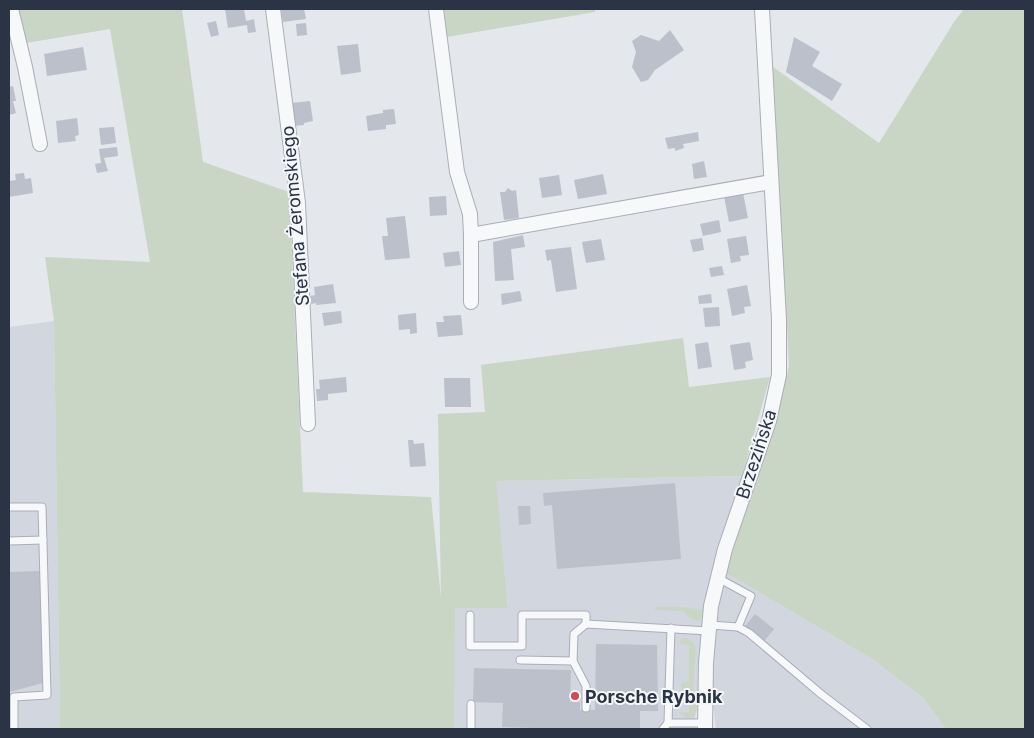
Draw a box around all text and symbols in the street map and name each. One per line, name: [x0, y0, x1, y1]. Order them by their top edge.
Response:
street label: Stefana Żeromskiego: [276, 125, 313, 307]
street label: Brzezińska: [732, 407, 780, 501]
place label: Porsche Rybnik: [585, 686, 723, 707]
marker: Porsche Rybnik: [569, 690, 581, 702]

